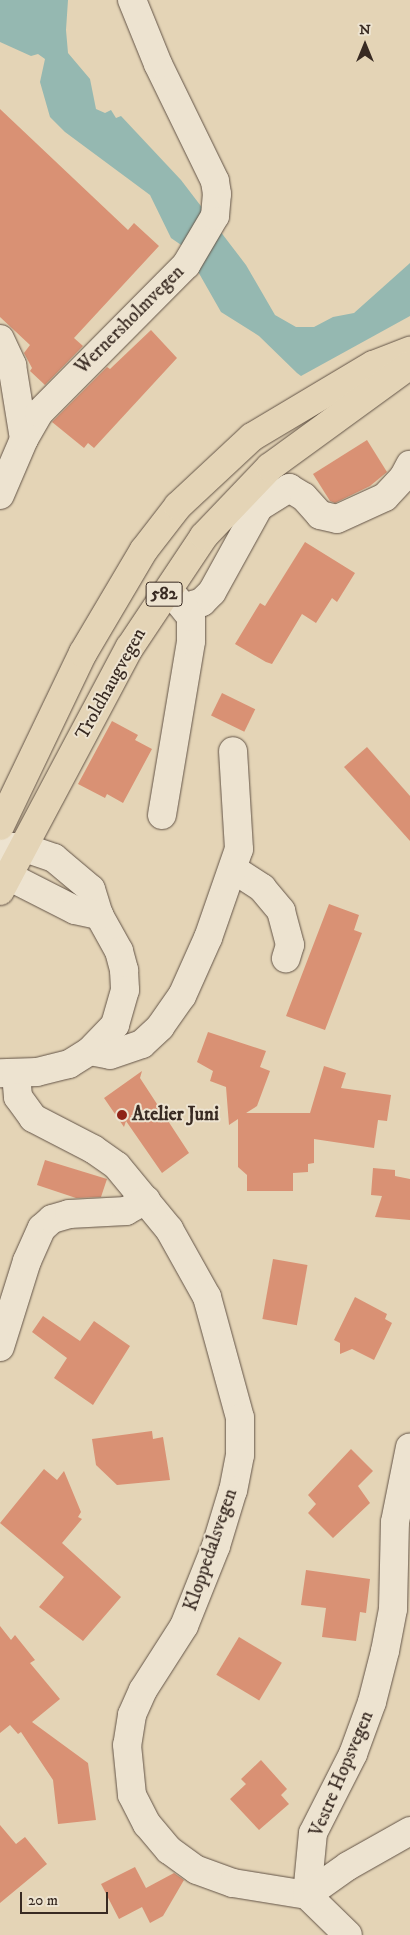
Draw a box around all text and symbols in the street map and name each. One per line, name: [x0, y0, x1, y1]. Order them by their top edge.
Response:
north arrow: [340, 20, 390, 70]
text: N: [359, 21, 371, 39]
street label: Wernersholmvegen: [71, 261, 189, 379]
road number: 582: [145, 578, 183, 610]
street label: Troldhaugvegen: [71, 624, 151, 744]
place label: Atelier Juni: [132, 1104, 219, 1126]
marker: Atelier Juni: [116, 1109, 128, 1121]
street label: Kloppedalsvegen: [179, 1486, 243, 1614]
street label: Vestre Hopsvegen: [305, 1708, 379, 1840]
scale bar: [22, 1882, 110, 1914]
text: 20 m: [28, 1891, 58, 1910]

